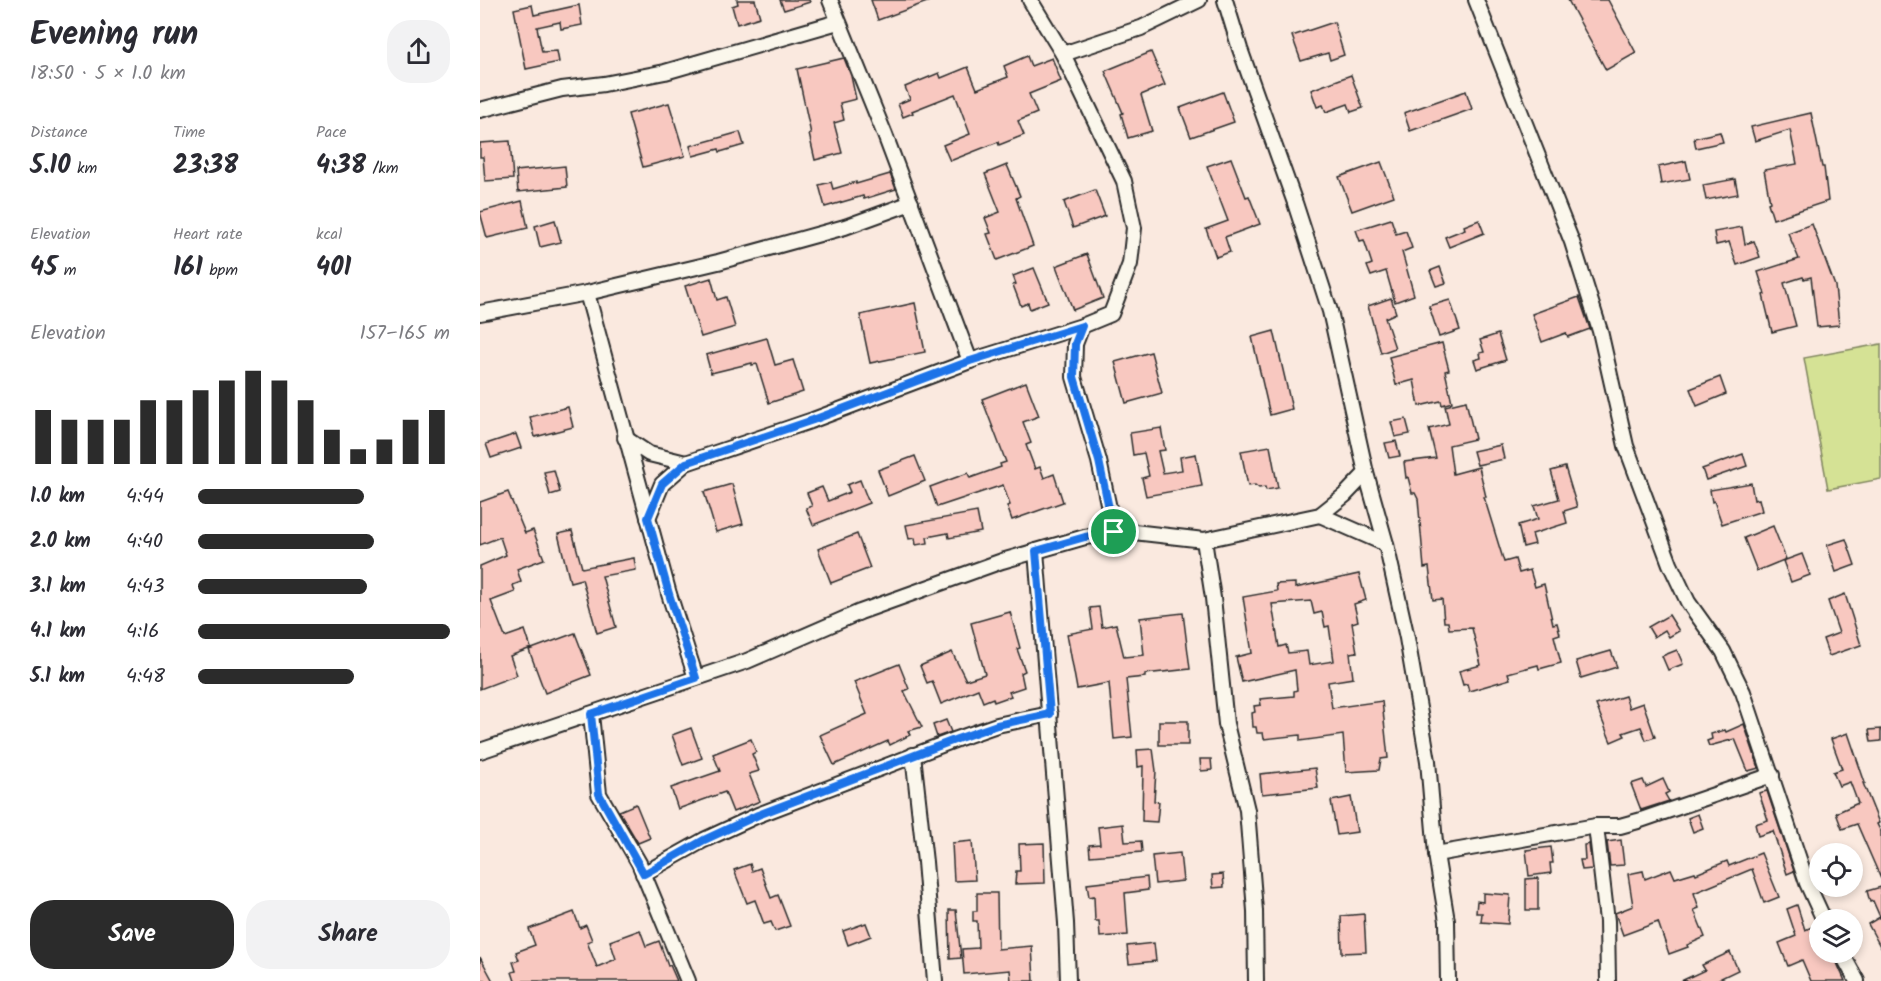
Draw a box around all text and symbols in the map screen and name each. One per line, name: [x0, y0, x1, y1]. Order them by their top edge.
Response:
text: Evening run: [30, 9, 198, 62]
button: share: [387, 20, 450, 83]
text: 18:50 · 5 × 1.0 km: [30, 58, 186, 90]
text: Distance: [30, 120, 88, 145]
text: Time: [173, 120, 205, 145]
text: Pace: [316, 120, 347, 145]
text: 5.10: [30, 145, 71, 187]
text: 23:38: [173, 145, 238, 187]
text: 4:38: [316, 145, 366, 187]
text: km: [71, 156, 97, 181]
text: /km: [366, 156, 398, 181]
text: Elevation: [30, 222, 91, 247]
text: Heart rate: [173, 222, 243, 247]
text: kcal: [316, 222, 342, 247]
text: 45: [30, 247, 57, 289]
text: 161: [173, 247, 203, 289]
text: 401: [316, 247, 351, 289]
text: m: [57, 258, 76, 283]
text: bpm: [203, 258, 238, 283]
text: Elevation: [30, 318, 106, 350]
text: 157–165 m: [359, 318, 450, 350]
text: 1.0 km: [30, 481, 85, 513]
text: 4:44: [126, 481, 164, 513]
pin: [1088, 506, 1139, 557]
icon: arrive: [1097, 515, 1130, 548]
text: 2.0 km: [30, 526, 91, 558]
text: 4:40: [126, 526, 163, 558]
text: 3.1 km: [30, 571, 86, 603]
text: 4:43: [126, 571, 164, 603]
text: 4.1 km: [30, 616, 86, 648]
text: 4:16: [126, 616, 159, 648]
text: 5.1 km: [30, 661, 85, 693]
text: 4:48: [126, 661, 165, 693]
map controls: [1809, 843, 1863, 963]
button: locate: [1809, 843, 1863, 897]
button: Save: [30, 900, 234, 969]
button: Share: [246, 900, 450, 969]
button: layers: [1809, 909, 1863, 963]

